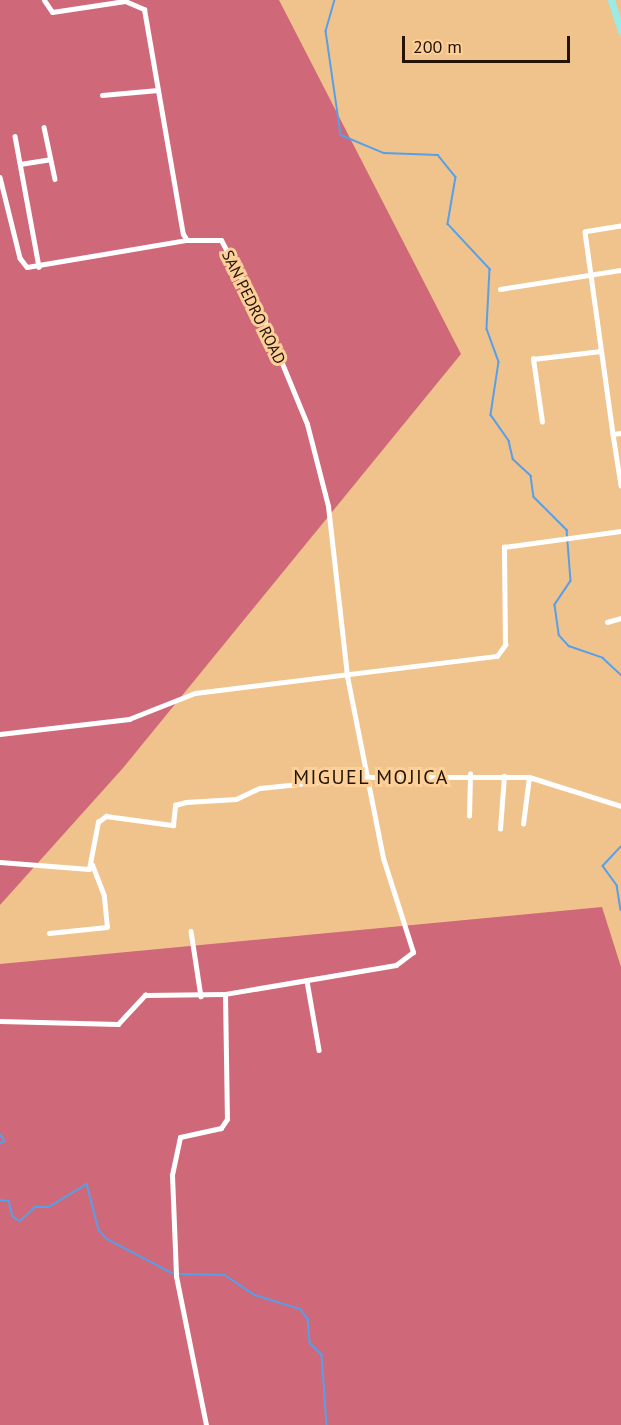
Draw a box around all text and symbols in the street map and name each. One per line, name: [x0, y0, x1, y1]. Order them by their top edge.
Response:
scale bar: [405, 24, 573, 62]
text: 200 m: [413, 35, 462, 58]
street label: SAN PEDRO ROAD: [218, 247, 290, 367]
district label: MIGUEL MOJICA: [293, 765, 449, 789]

